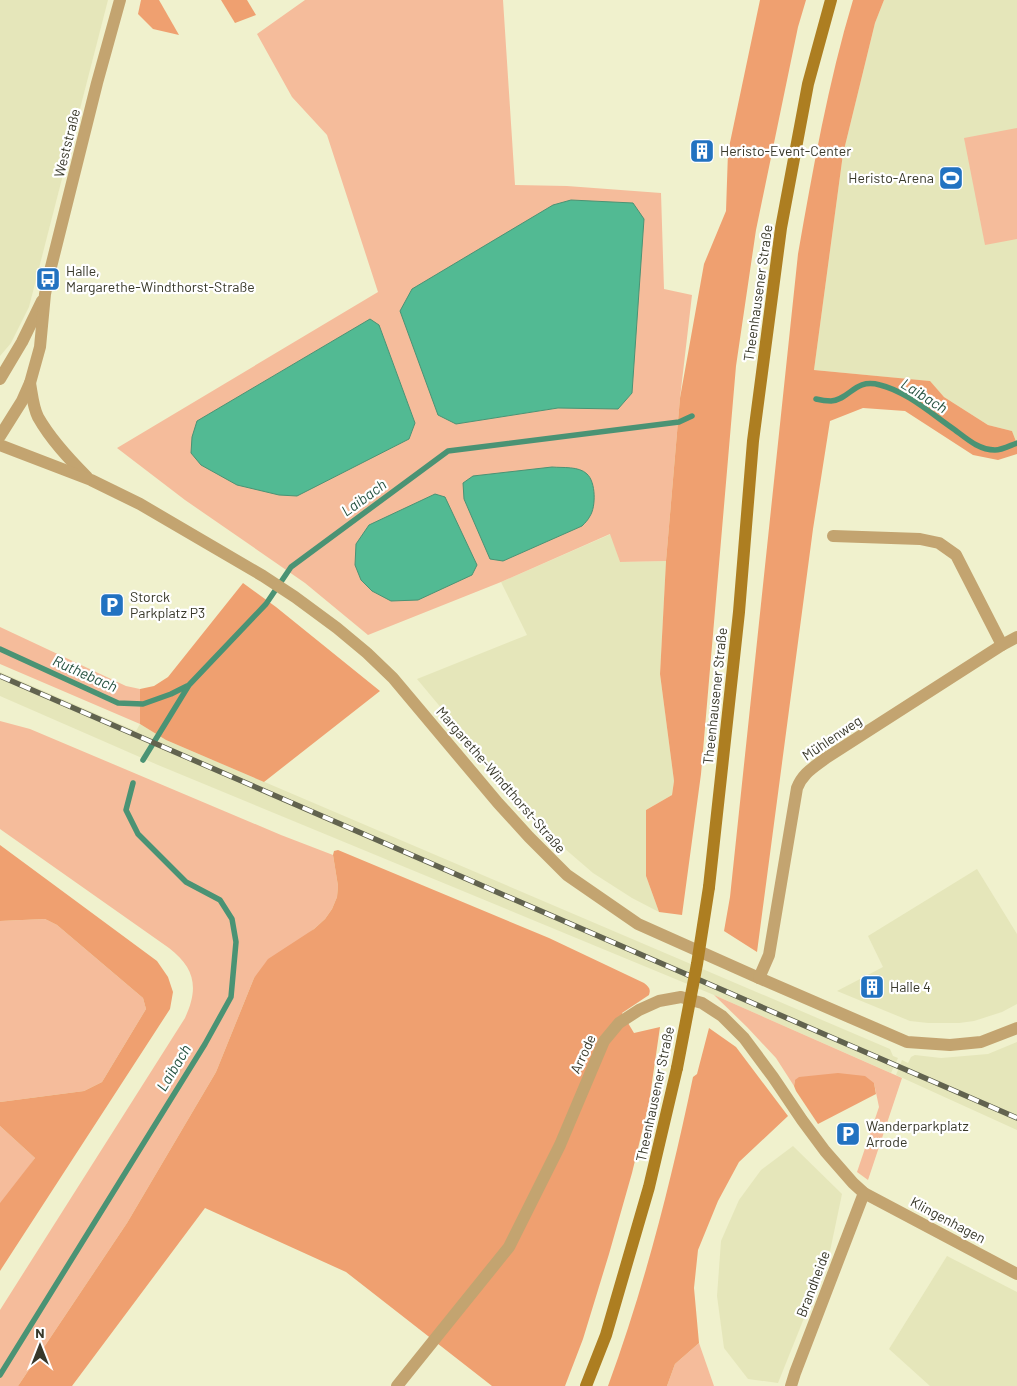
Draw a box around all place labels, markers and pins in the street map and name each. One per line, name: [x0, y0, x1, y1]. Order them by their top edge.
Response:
building icon: Heristo-Event-Center: [689, 138, 715, 164]
place label: Heristo-Event-Center: [720, 142, 851, 159]
sports icon: Heristo-Arena: [938, 165, 964, 191]
place label: Heristo-Arena: [848, 169, 934, 186]
place label: Halle, Margarethe-Windthorst-Straße: [66, 262, 255, 295]
bus stop icon: Halle, Margarethe-Windthorst-Straße: [35, 266, 61, 292]
place label: Storck Parkplatz P3: [130, 588, 205, 621]
parking icon: Storck Parkplatz P3: [99, 592, 125, 618]
building icon: Halle 4: [859, 974, 885, 1000]
place label: Halle 4: [890, 978, 931, 995]
place label: Wanderparkplatz Arrode: [866, 1117, 969, 1150]
parking icon: Wanderparkplatz Arrode: [835, 1121, 861, 1147]

